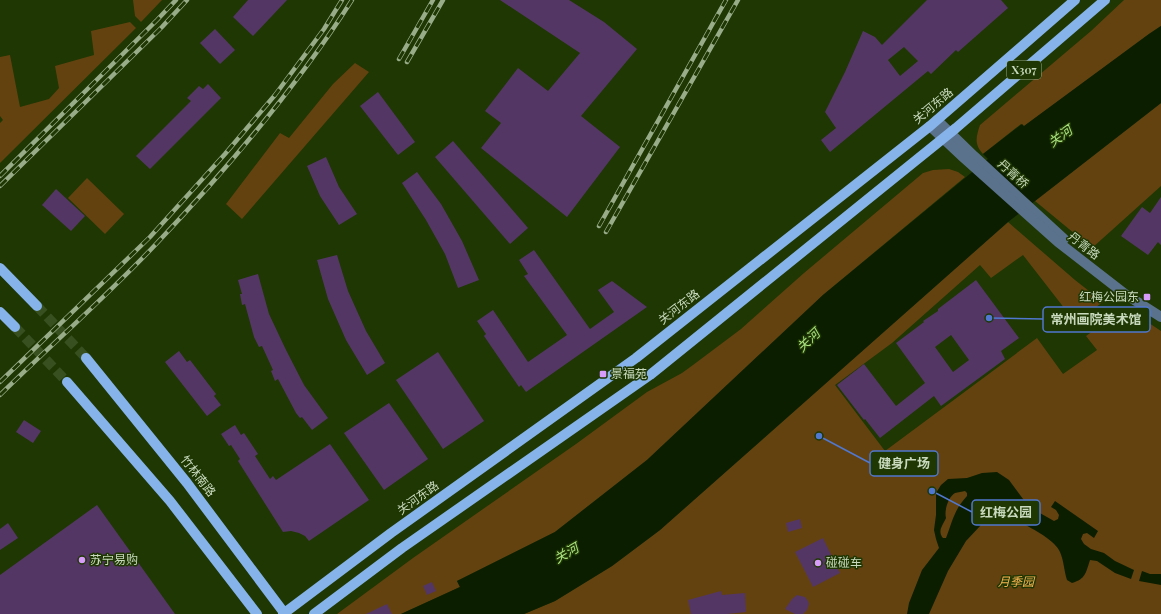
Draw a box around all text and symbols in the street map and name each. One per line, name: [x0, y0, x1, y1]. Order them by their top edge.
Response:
road number: X307: [1007, 61, 1041, 79]
street label: 关河东路: [909, 84, 956, 127]
water label: 关河: [1044, 119, 1078, 150]
street label: 丹青桥: [995, 155, 1032, 191]
street label: 丹青路: [1066, 228, 1104, 263]
street label: 关河东路: [655, 285, 702, 327]
place label: 红梅公园东: [1079, 288, 1139, 304]
marker: 红梅公园东: [1142, 292, 1152, 302]
callout: 常州画院美术馆: [1043, 307, 1150, 332]
text: 常州画院美术馆: [1050, 310, 1142, 327]
water label: 关河: [792, 322, 825, 355]
place label: 景福苑: [611, 365, 647, 381]
marker: 景福苑: [598, 369, 608, 379]
callout: 健身广场: [870, 451, 938, 476]
street label: 竹林南路: [178, 452, 220, 499]
text: 健身广场: [878, 454, 930, 471]
street label: 关河东路: [393, 477, 442, 518]
callout: 红梅公园: [972, 500, 1040, 525]
text: 红梅公园: [980, 503, 1032, 520]
water label: 关河: [550, 537, 584, 566]
place label: 苏宁易购: [90, 551, 138, 567]
place label: 碰碰车: [826, 554, 862, 570]
marker: 苏宁易购: [77, 555, 87, 565]
marker: 碰碰车: [813, 558, 823, 568]
park label: 月季园: [998, 573, 1036, 589]

